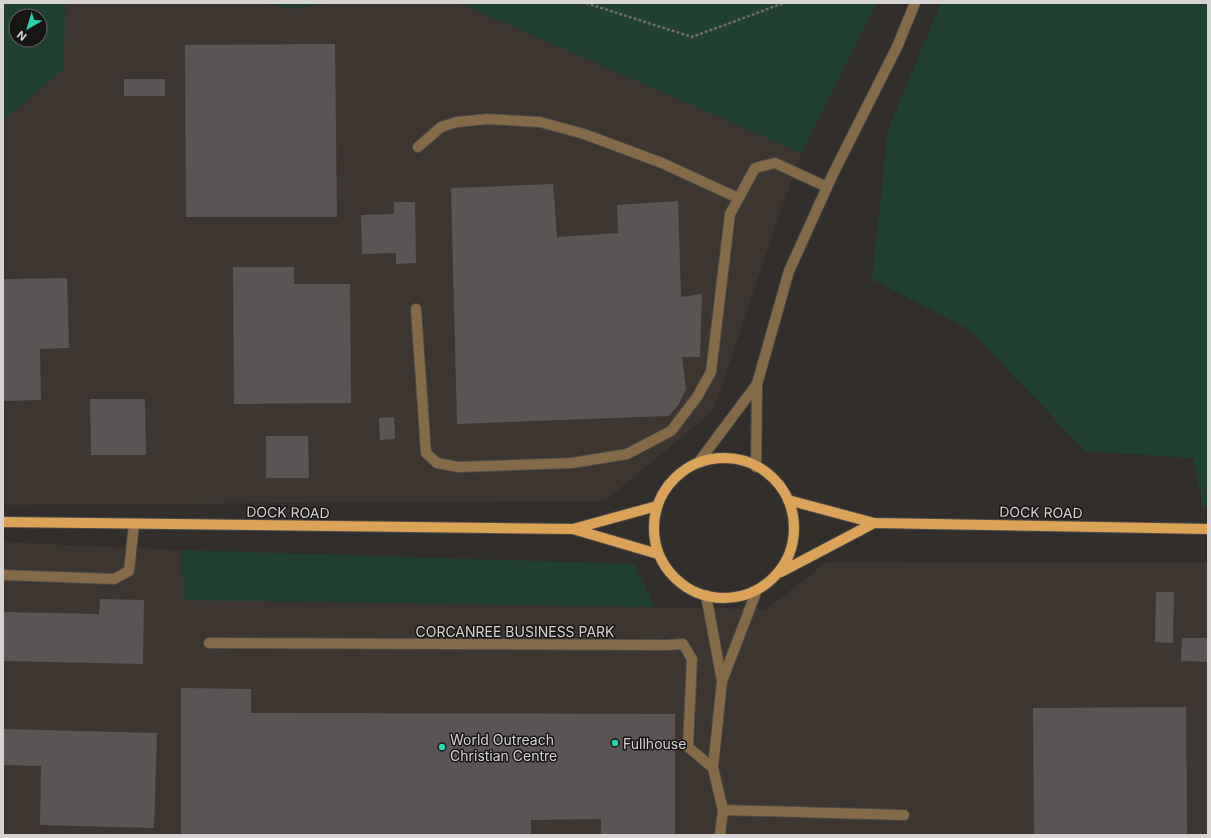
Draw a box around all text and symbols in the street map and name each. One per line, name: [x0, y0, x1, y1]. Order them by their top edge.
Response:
north arrow: [8, 8, 48, 48]
text: N: [14, 28, 29, 44]
street label: DOCK ROAD: [246, 503, 330, 521]
street label: DOCK ROAD: [999, 503, 1083, 521]
street label: CORCANREE BUSINESS PARK: [415, 623, 615, 640]
place label: World Outreach Christian Centre: [450, 731, 557, 764]
place label: Fullhouse: [623, 735, 686, 752]
marker: Fullhouse: [610, 738, 620, 748]
marker: World Outreach Christian Centre: [437, 742, 447, 752]

